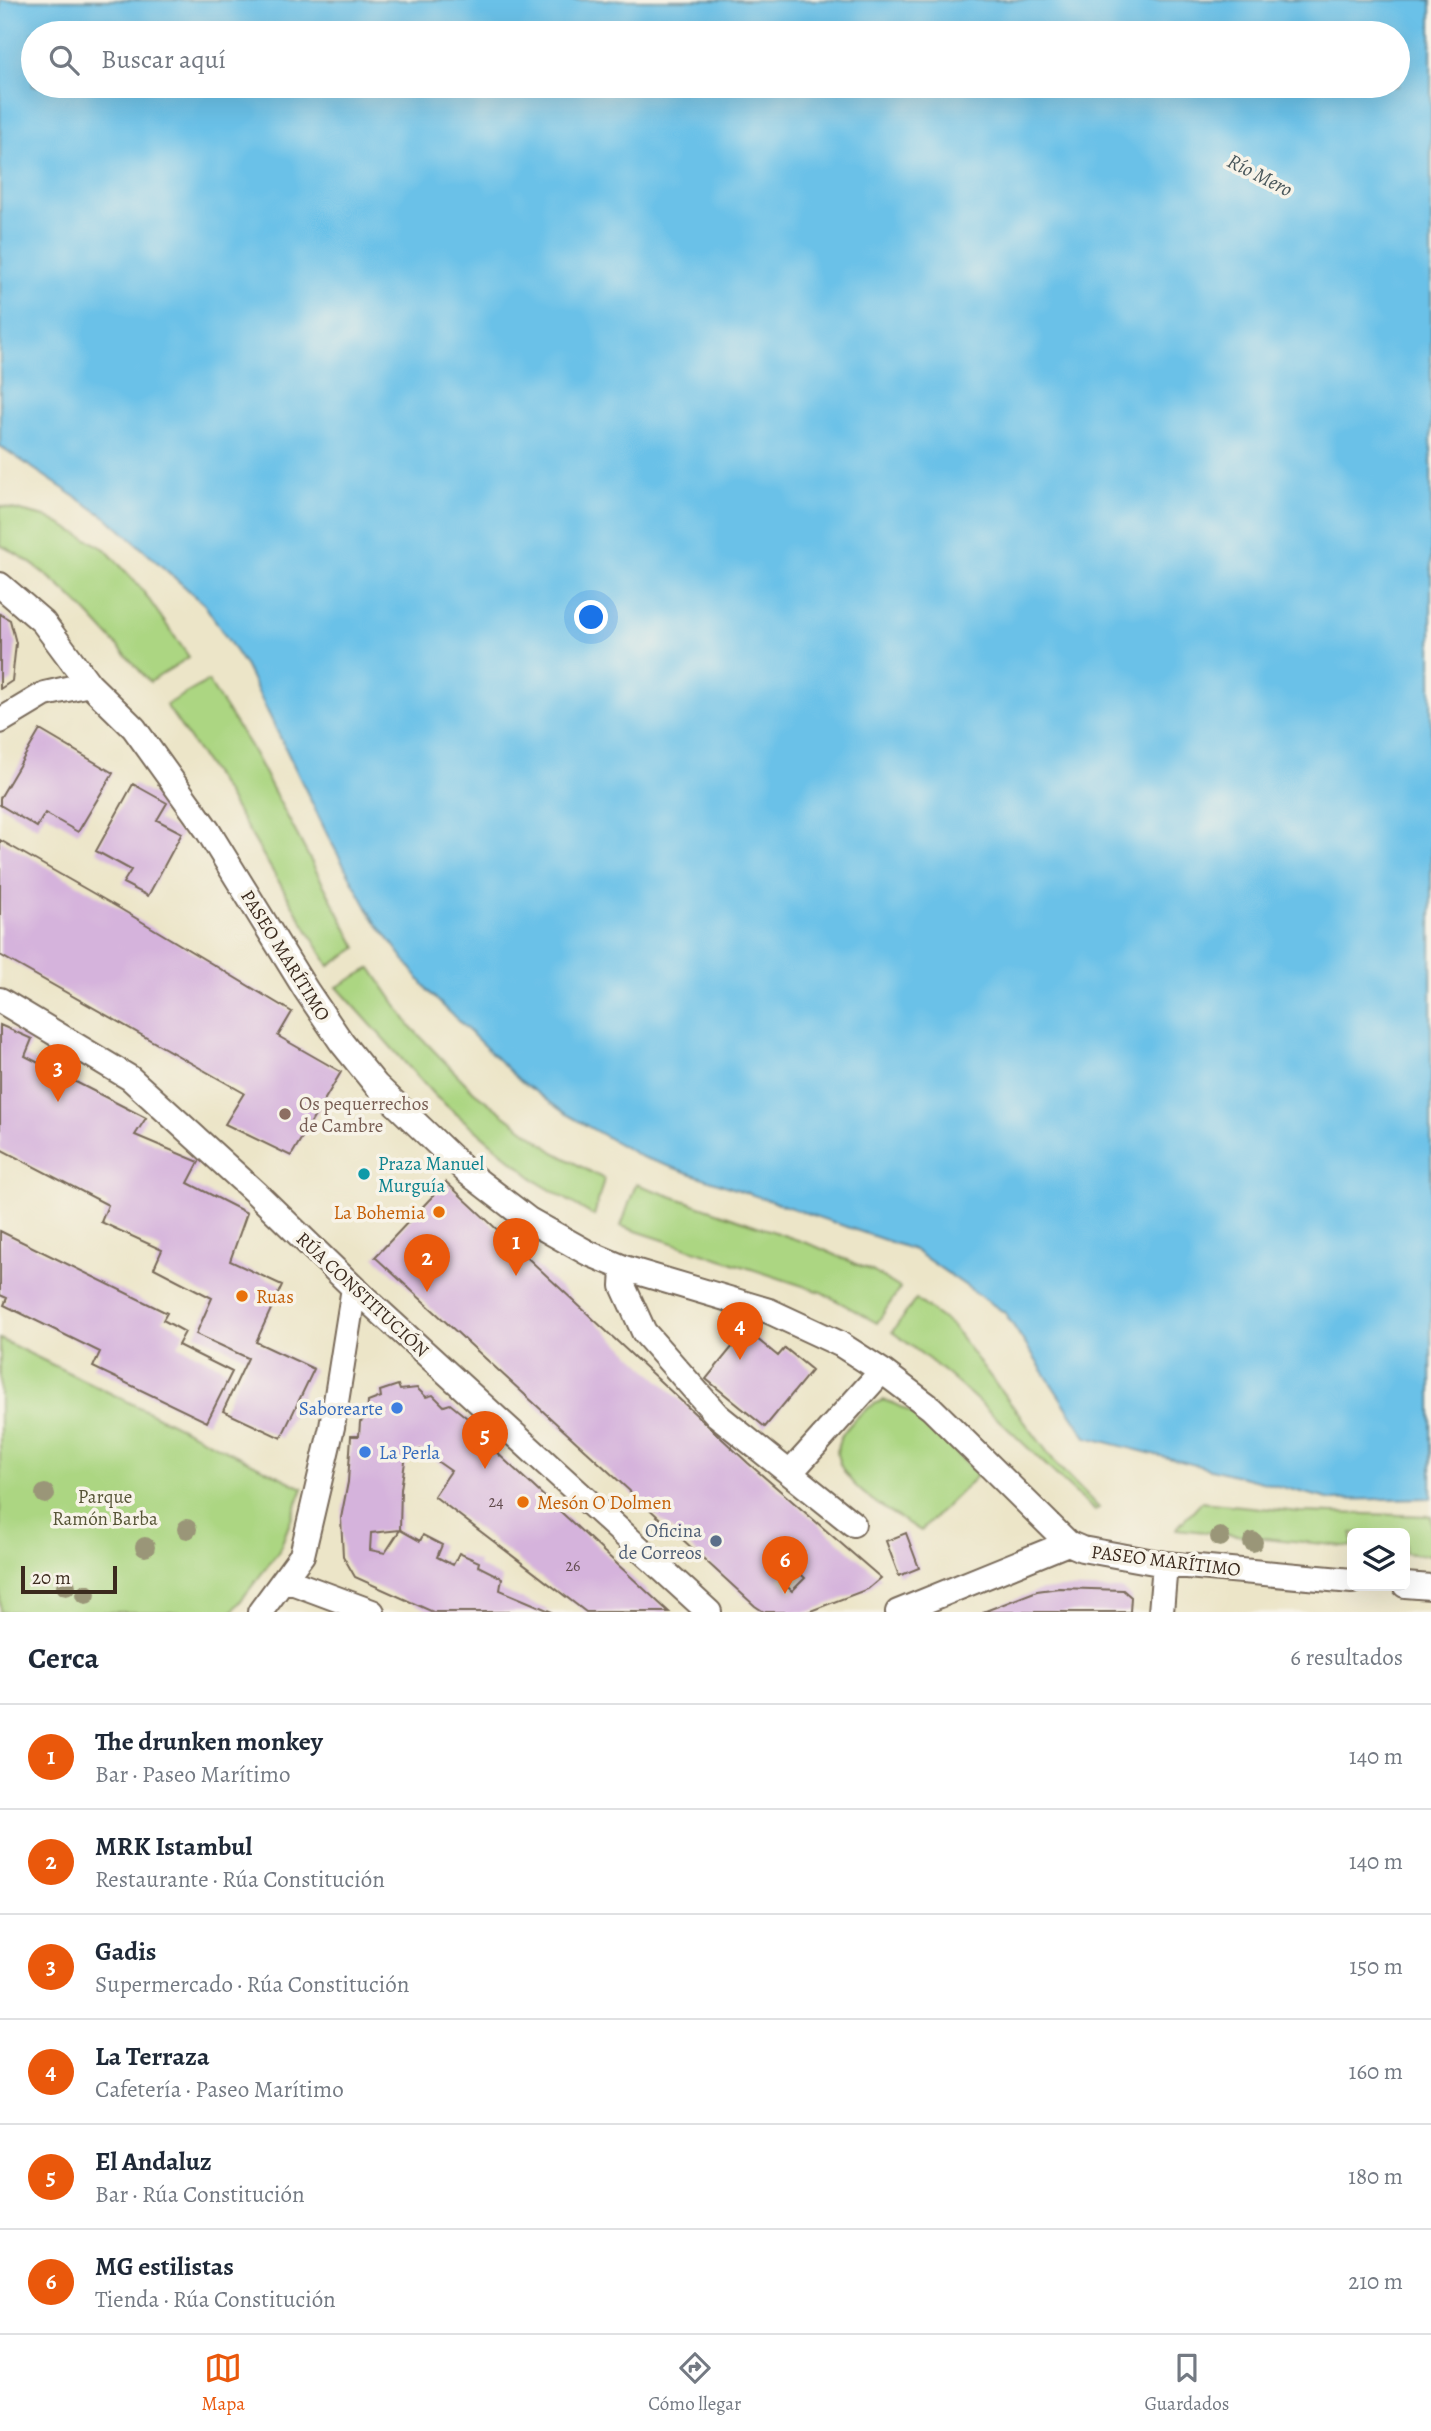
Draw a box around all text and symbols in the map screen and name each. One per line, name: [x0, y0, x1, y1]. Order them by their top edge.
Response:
search box: [21, 21, 1410, 98]
icon: search: [45, 41, 83, 79]
text: Buscar aquí: [101, 42, 226, 77]
water label: Río Mero: [1223, 147, 1297, 203]
your location: [574, 600, 608, 634]
street label: PASEO MARÍTIMO: [234, 885, 336, 1026]
pin: 3: [35, 1044, 81, 1102]
place label: Os pequerrechos de Cambre: [299, 1091, 429, 1139]
marker: Os pequerrechos de Cambre: [277, 1106, 293, 1122]
place label: Praza Manuel Murguía: [378, 1151, 485, 1199]
marker: Praza Manuel Murguía: [356, 1166, 372, 1182]
place label: La Bohemia: [333, 1200, 425, 1226]
marker: La Bohemia: [431, 1204, 447, 1220]
pin: 1: [493, 1218, 539, 1276]
street label: RÚA CONSTITUCIÓN: [290, 1226, 435, 1363]
pin: 2: [404, 1234, 450, 1292]
place label: Ruas: [256, 1284, 294, 1310]
marker: Ruas: [234, 1288, 250, 1304]
pin: 4: [717, 1302, 763, 1360]
place label: Saborearte: [299, 1396, 383, 1422]
marker: Saborearte: [389, 1400, 405, 1416]
pin: 5: [462, 1411, 508, 1469]
place label: La Perla: [379, 1440, 440, 1466]
marker: La Perla: [357, 1444, 373, 1460]
park label: Parque Ramón Barba: [52, 1484, 158, 1532]
place label: Mesón O Dolmen: [537, 1490, 672, 1516]
house number: 24: [489, 1491, 503, 1513]
marker: Mesón O Dolmen: [515, 1494, 531, 1510]
place label: Oficina de Correos: [619, 1518, 702, 1566]
map controls: [1347, 1528, 1410, 1591]
button: layers: [1347, 1528, 1410, 1591]
marker: Oficina de Correos: [708, 1533, 724, 1549]
pin: 6: [762, 1536, 808, 1594]
street label: PASEO MARÍTIMO: [1090, 1539, 1242, 1583]
house number: 26: [566, 1555, 581, 1577]
scale bar: [21, 1563, 117, 1595]
text: 20 m: [32, 1565, 71, 1591]
text: Cerca: [28, 1638, 99, 1678]
text: 6 resultados: [1290, 1642, 1403, 1673]
text: The drunken monkey: [95, 1724, 323, 1759]
text: 1: [47, 1741, 55, 1772]
text: 140 m: [1349, 1741, 1403, 1772]
text: Bar · Paseo Marítimo: [95, 1759, 290, 1790]
text: MRK Istambul: [95, 1829, 252, 1864]
text: 2: [45, 1846, 57, 1877]
text: 140 m: [1349, 1846, 1403, 1877]
text: Restaurante · Rúa Constitución: [95, 1864, 385, 1895]
text: Gadis: [95, 1934, 156, 1969]
text: 3: [46, 1951, 56, 1982]
text: 150 m: [1349, 1951, 1403, 1982]
text: Supermercado · Rúa Constitución: [95, 1969, 409, 2000]
text: La Terraza: [95, 2039, 210, 2074]
text: 4: [46, 2056, 56, 2087]
text: 160 m: [1349, 2056, 1403, 2087]
text: Cafetería · Paseo Marítimo: [95, 2074, 344, 2105]
text: El Andaluz: [95, 2144, 212, 2179]
text: 5: [46, 2161, 56, 2192]
text: 180 m: [1348, 2161, 1403, 2192]
text: Bar · Rúa Constitución: [95, 2179, 305, 2210]
text: MG estilistas: [95, 2249, 234, 2284]
text: 6: [46, 2266, 56, 2297]
text: 210 m: [1348, 2266, 1403, 2297]
text: Tienda · Rúa Constitución: [95, 2284, 336, 2315]
tab: Mapa: [202, 2349, 245, 2417]
tab: Cómo llegar: [648, 2349, 741, 2417]
tab: Guardados: [1145, 2349, 1229, 2417]

